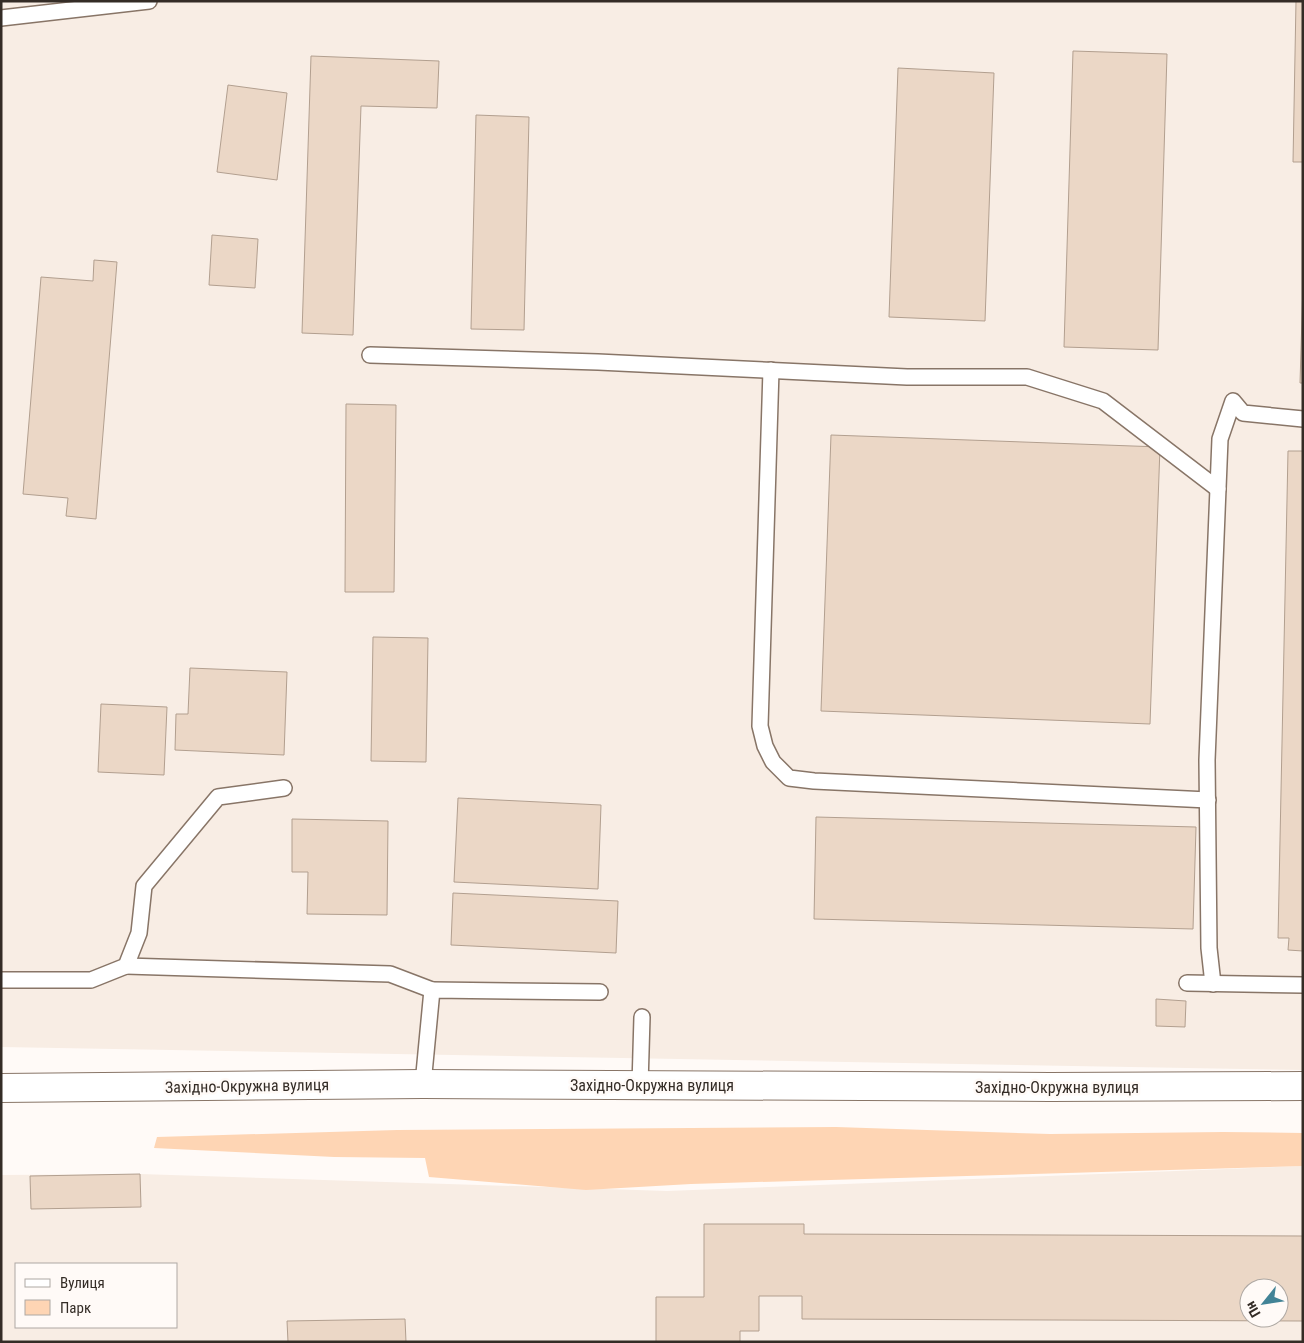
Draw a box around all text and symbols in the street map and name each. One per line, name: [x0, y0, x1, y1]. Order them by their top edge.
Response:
street label: Західно-Окружна вулиця: [165, 1075, 329, 1097]
street label: Західно-Окружна вулиця: [570, 1076, 734, 1095]
street label: Західно-Окружна вулиця: [975, 1078, 1139, 1097]
legend: [15, 1263, 178, 1328]
text: Вулиця: [60, 1274, 105, 1292]
north arrow: [1239, 1278, 1289, 1328]
text: Парк: [60, 1299, 91, 1317]
text: Пн: [1242, 1299, 1264, 1320]

